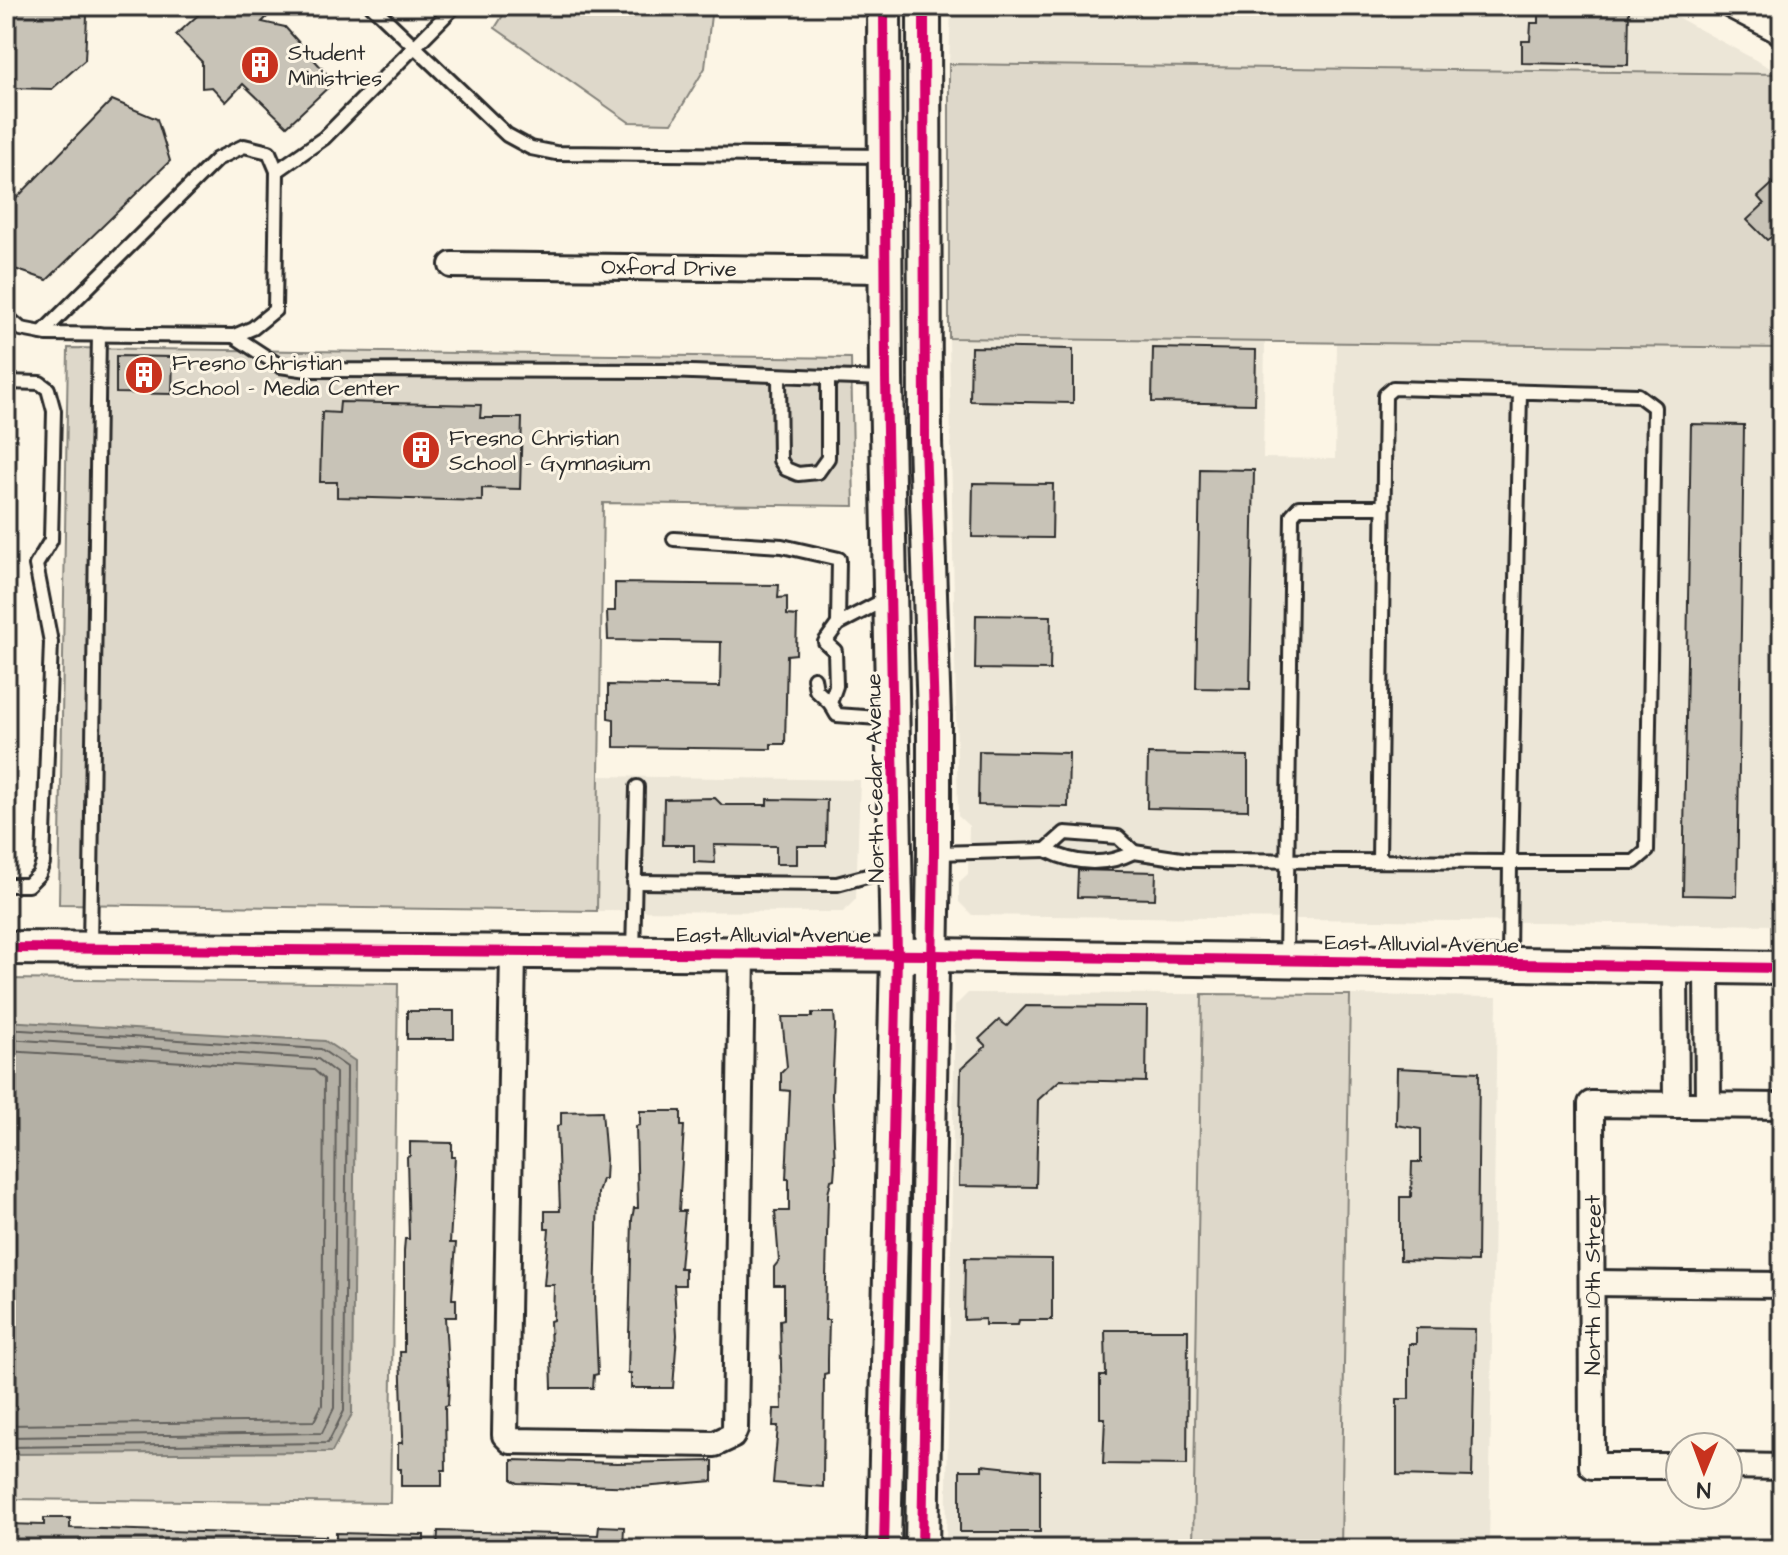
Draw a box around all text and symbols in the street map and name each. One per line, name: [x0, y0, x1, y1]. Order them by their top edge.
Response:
place label: Student Ministries: [288, 38, 382, 94]
building icon: Student Ministries: [239, 44, 281, 86]
street label: Oxford Drive: [601, 252, 737, 285]
place label: Fresno Christian School - Media Center: [172, 348, 400, 404]
building icon: Fresno Christian School - Media Center: [123, 354, 165, 396]
place label: Fresno Christian School - Gymnasium: [449, 423, 650, 480]
building icon: Fresno Christian School - Gymnasium: [400, 429, 442, 471]
street label: North Cedar Avenue: [858, 673, 893, 883]
street label: East Alluvial Avenue: [677, 920, 872, 951]
street label: East Alluvial Avenue: [1324, 927, 1520, 962]
street label: North 10th Street: [1578, 1195, 1609, 1375]
north arrow: [1664, 1431, 1744, 1511]
text: N: [1696, 1474, 1711, 1505]

